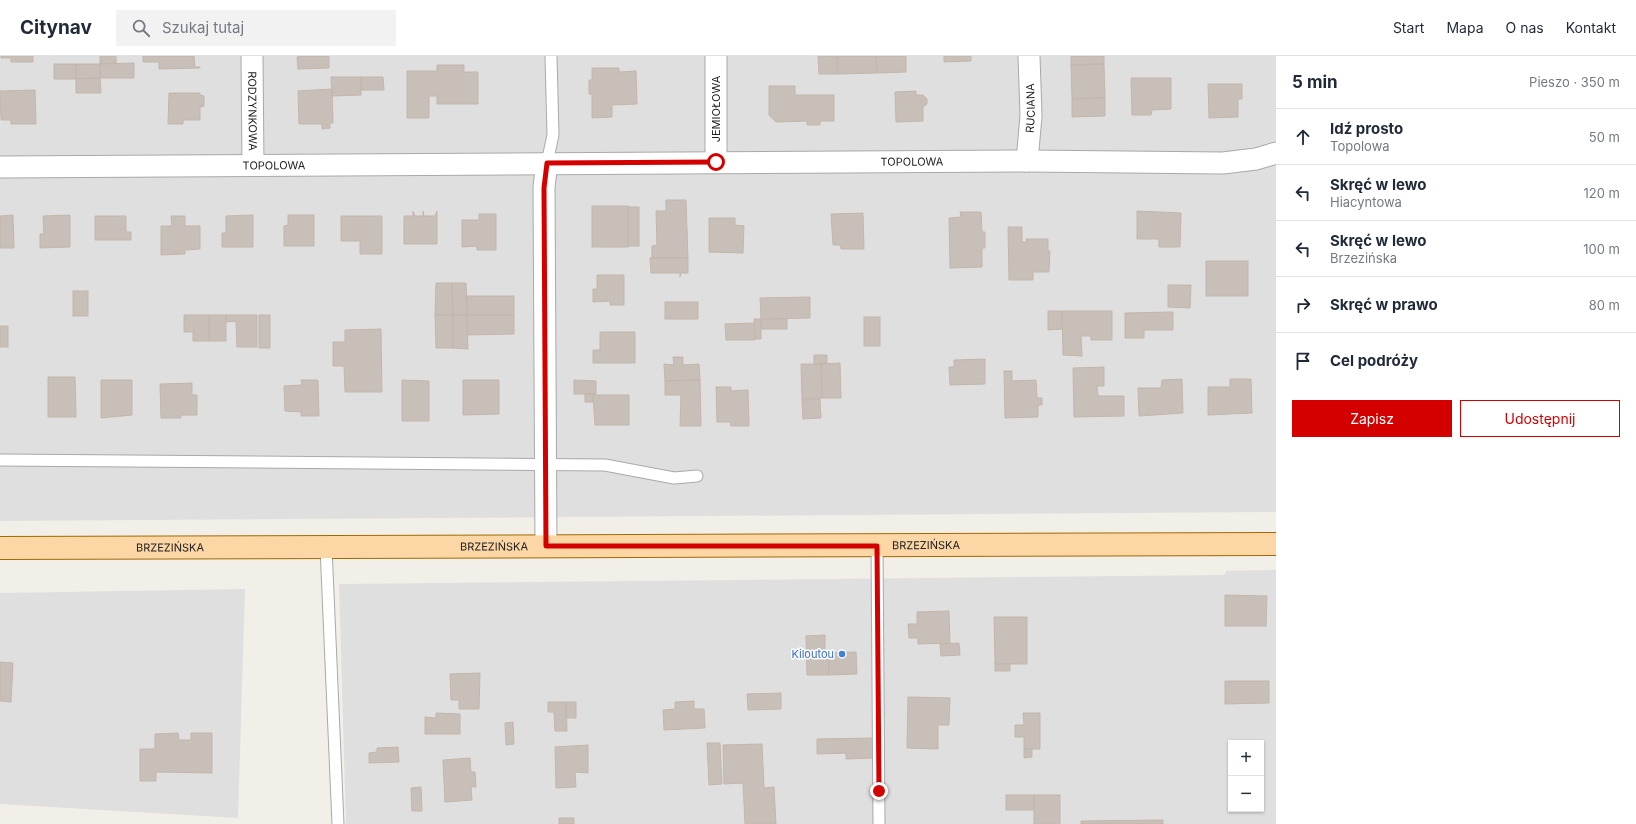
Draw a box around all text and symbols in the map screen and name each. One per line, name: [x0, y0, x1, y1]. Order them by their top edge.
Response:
search box: [116, 10, 396, 46]
text: Citynav: [20, 16, 92, 39]
icon: search: [130, 17, 152, 39]
text: Szukaj tutaj: [162, 18, 244, 37]
text: Start: [1393, 19, 1424, 36]
text: Mapa: [1446, 19, 1484, 36]
text: O nas: [1506, 19, 1544, 36]
text: Kontakt: [1566, 19, 1616, 36]
street label: RODZYNKOWA: [245, 71, 260, 151]
text: 5 min: [1292, 72, 1338, 92]
text: Pieszo · 350 m: [1529, 74, 1620, 90]
street label: JEMIOŁOWA: [709, 75, 723, 142]
street label: RUCIANA: [1023, 83, 1038, 134]
text: Idź prosto: [1330, 119, 1403, 138]
icon: ahead: [1292, 126, 1314, 148]
text: 50 m: [1589, 129, 1620, 145]
text: Topolowa: [1330, 138, 1390, 154]
route start: [707, 153, 725, 171]
street label: TOPOLOWA: [881, 154, 944, 169]
street label: TOPOLOWA: [243, 158, 306, 173]
text: Skręć w lewo: [1330, 175, 1426, 194]
icon: left: [1292, 182, 1314, 204]
text: 120 m: [1584, 185, 1620, 201]
text: Hiacyntowa: [1330, 194, 1402, 210]
text: Skręć w lewo: [1330, 231, 1426, 250]
icon: left: [1292, 238, 1314, 260]
text: 100 m: [1583, 241, 1620, 257]
text: Brzezińska: [1330, 250, 1397, 266]
icon: right: [1292, 294, 1314, 316]
text: Skręć w prawo: [1330, 295, 1438, 314]
text: 80 m: [1589, 297, 1620, 313]
icon: arrive: [1292, 350, 1314, 372]
text: Cel podróży: [1330, 351, 1418, 370]
button: Zapisz: [1292, 400, 1452, 437]
button: Udostępnij: [1460, 400, 1620, 437]
street label: BRZEZIŃSKA: [892, 538, 960, 552]
street label: BRZEZIŃSKA: [460, 539, 528, 554]
street label: BRZEZIŃSKA: [136, 540, 204, 555]
place label: Kiloutou: [791, 647, 834, 661]
marker: Kiloutou: [837, 649, 847, 659]
map controls: [1228, 740, 1264, 812]
button: +: [1228, 740, 1264, 776]
button: −: [1228, 776, 1264, 812]
route end: [870, 782, 888, 800]

